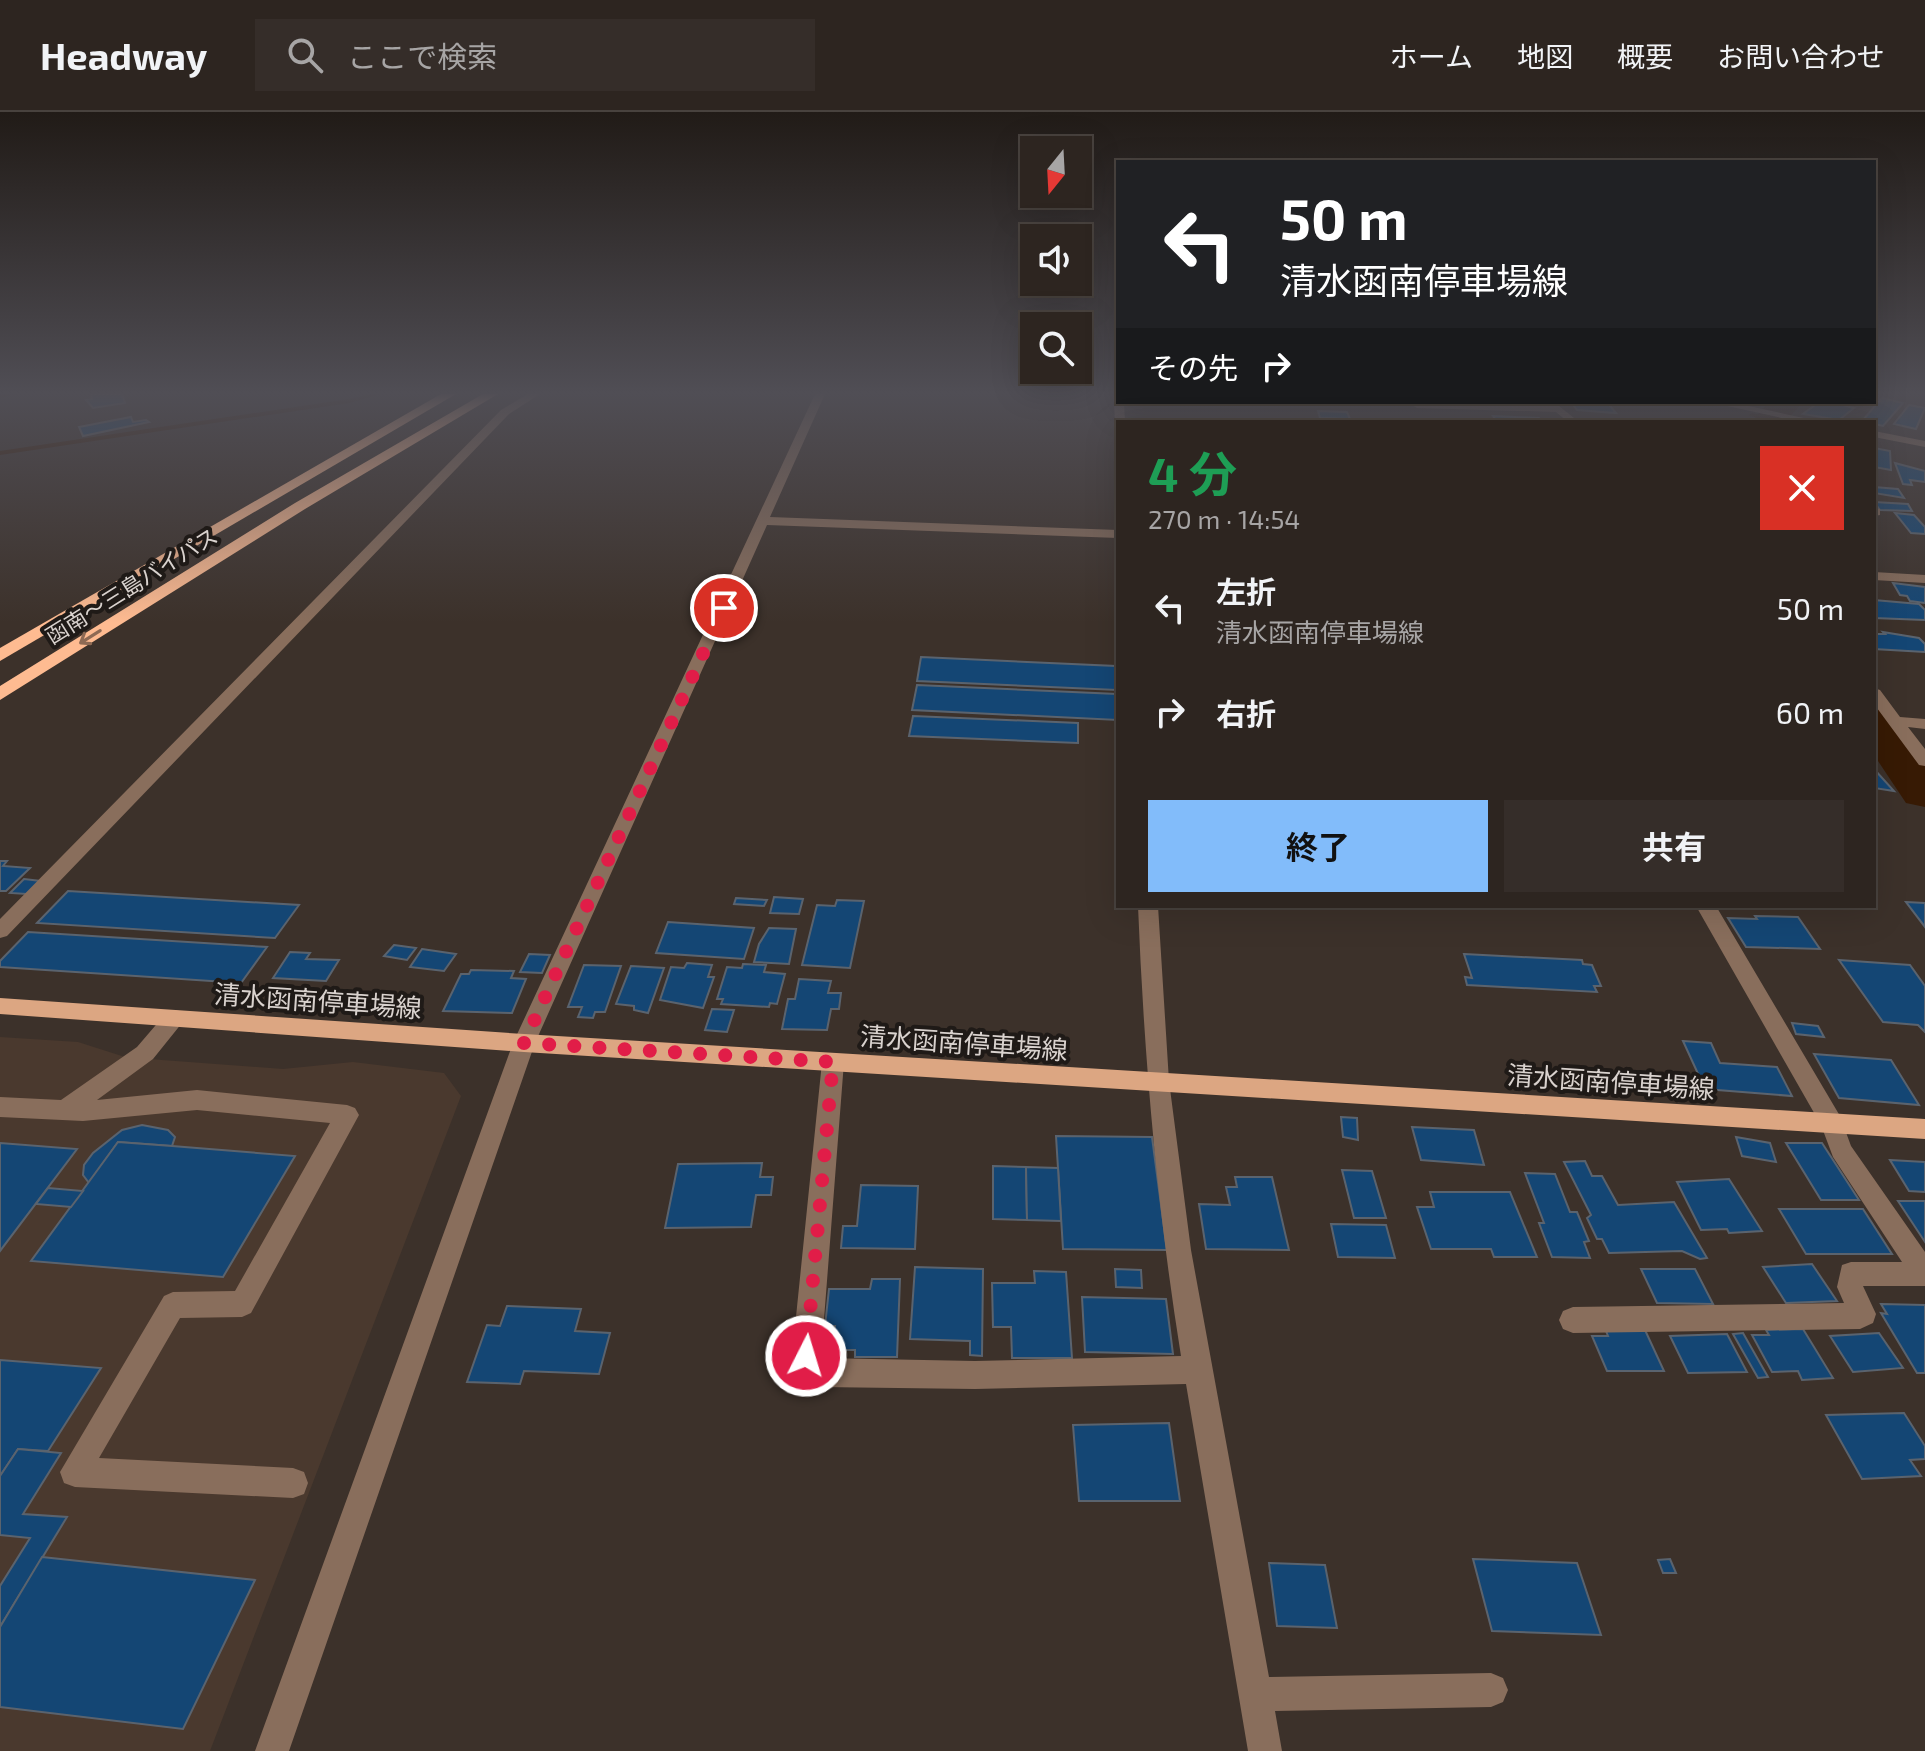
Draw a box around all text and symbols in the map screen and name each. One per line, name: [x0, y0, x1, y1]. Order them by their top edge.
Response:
search box: [255, 19, 815, 91]
text: Headway: [40, 32, 207, 78]
icon: search: [283, 33, 327, 77]
text: ここで検索: [347, 38, 497, 74]
text: ホーム: [1390, 39, 1473, 73]
text: 地図: [1517, 39, 1573, 73]
text: 概要: [1617, 39, 1673, 73]
text: お問い合わせ: [1717, 39, 1885, 73]
north arrow: [1020, 136, 1092, 208]
map controls: [1020, 136, 1092, 384]
text: 50 m: [1280, 184, 1408, 251]
icon: left: [1148, 192, 1252, 296]
button: sound: [1020, 224, 1092, 296]
text: 清水函南停車場線: [1280, 258, 1568, 301]
button: search: [1020, 312, 1092, 384]
icon: right: [1254, 344, 1298, 388]
text: その先: [1148, 349, 1238, 385]
text: 4 分: [1148, 444, 1237, 502]
button: close: [1760, 446, 1844, 530]
text: 270 m · 14:54: [1148, 503, 1300, 534]
street label: 函南～三島バイパス: [40, 522, 222, 648]
text: 左折: [1216, 573, 1276, 609]
pin: [690, 574, 758, 642]
icon: arrive: [702, 586, 746, 630]
icon: left: [1148, 586, 1192, 630]
text: 50 m: [1777, 590, 1844, 626]
text: 清水函南停車場線: [1216, 616, 1424, 647]
one-way arrow: [79, 629, 102, 645]
icon: right: [1148, 690, 1192, 734]
text: 60 m: [1776, 694, 1844, 730]
text: 右折: [1216, 695, 1276, 731]
button: 終了: [1148, 800, 1488, 892]
button: 共有: [1504, 800, 1844, 892]
street label: 清水函南停車場線: [213, 977, 423, 1023]
street label: 清水函南停車場線: [859, 1019, 1069, 1065]
street label: 清水函南停車場線: [1506, 1058, 1716, 1104]
position arrow: [764, 1314, 848, 1398]

